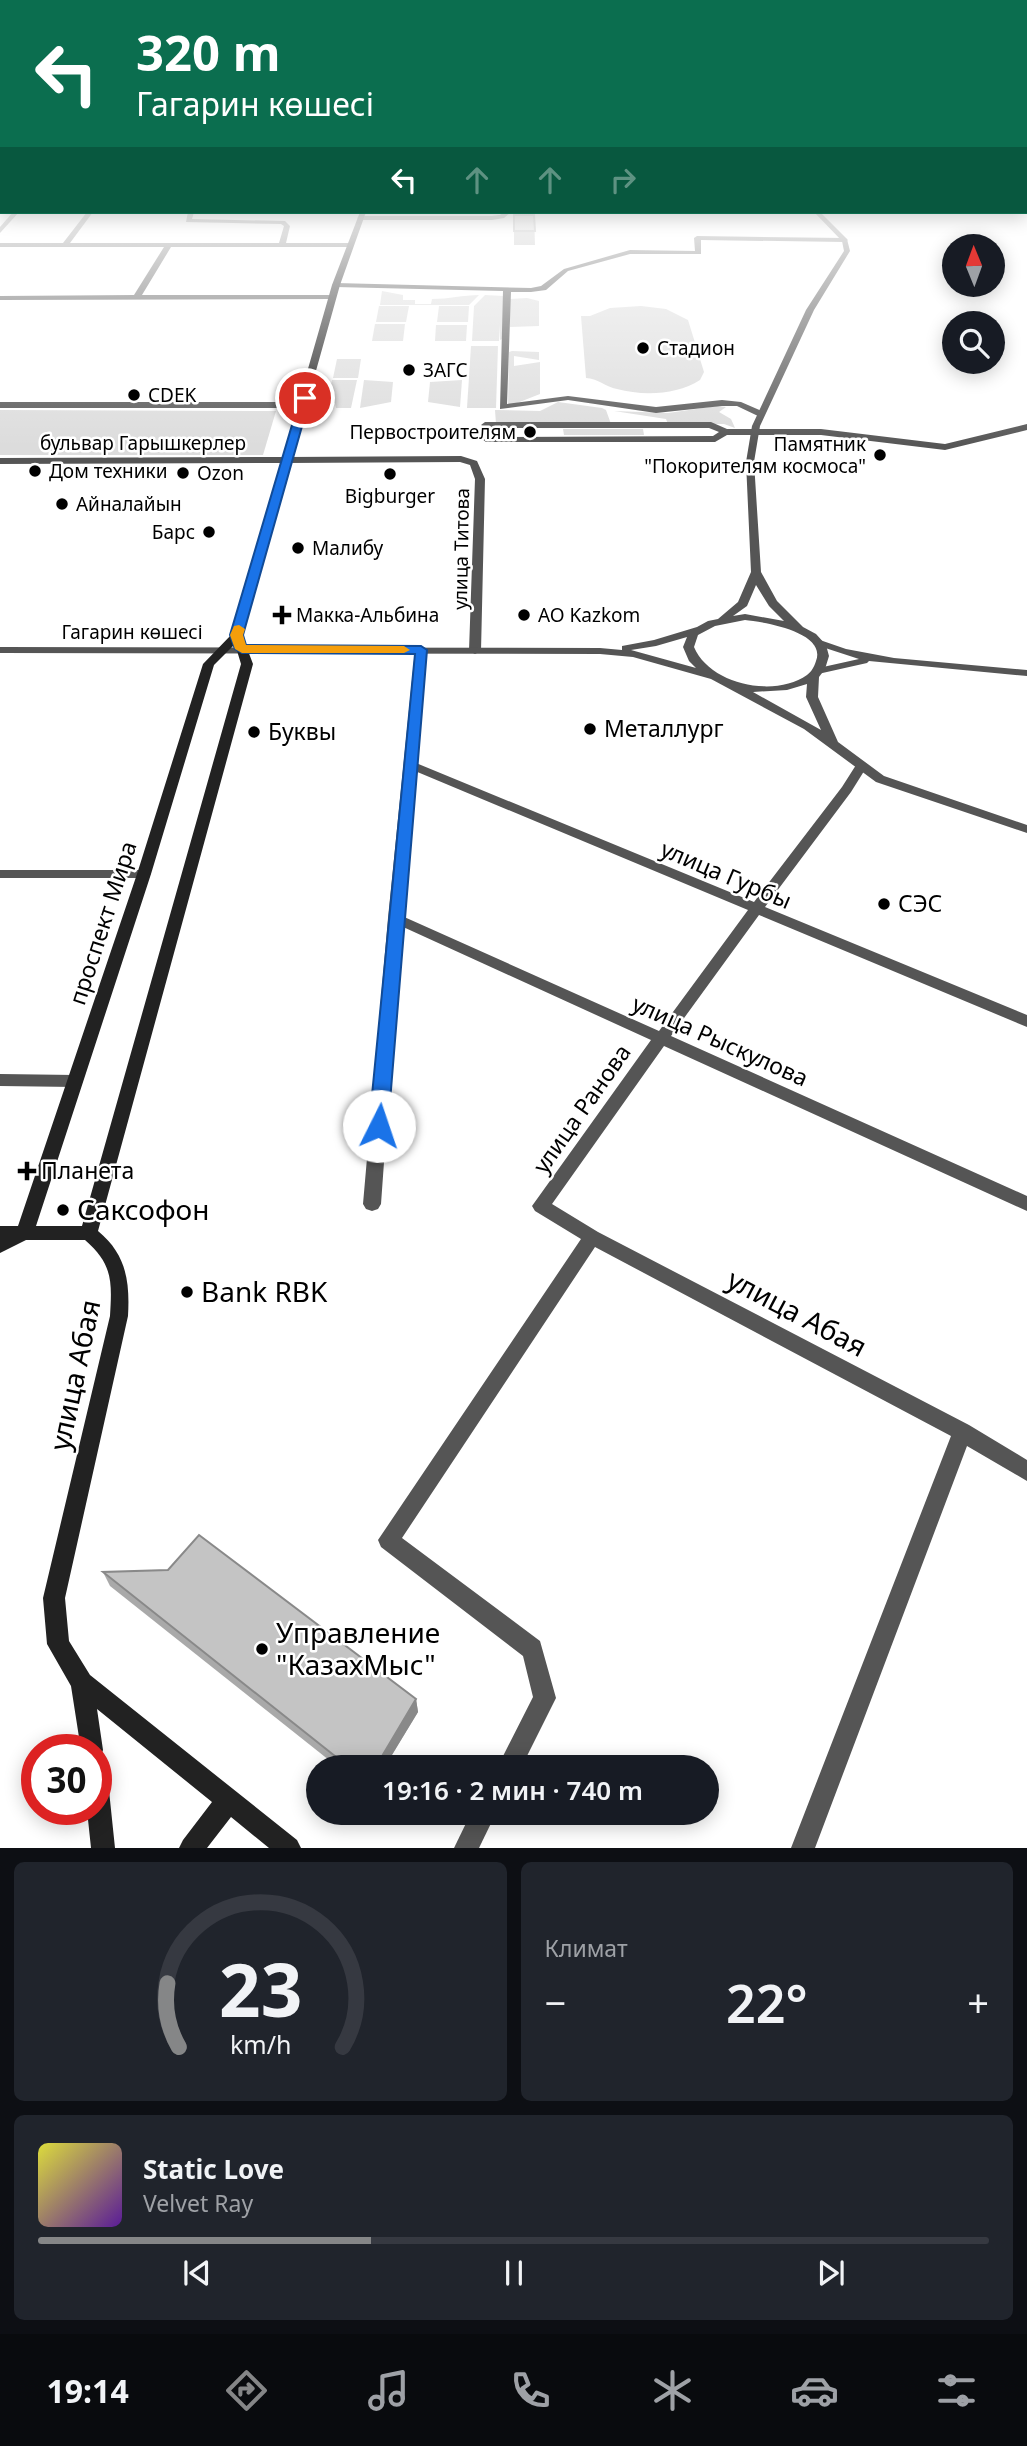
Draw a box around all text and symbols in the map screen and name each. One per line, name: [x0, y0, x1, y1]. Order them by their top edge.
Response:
text: 320 m: [136, 19, 281, 85]
icon: left: [21, 28, 112, 119]
text: Гагарин көшесі: [136, 82, 374, 125]
icon: left: [385, 161, 423, 199]
icon: ahead: [458, 161, 496, 199]
icon: ahead: [531, 161, 569, 199]
icon: right: [604, 161, 642, 199]
north arrow: [942, 234, 1004, 298]
map controls: [942, 234, 1005, 374]
button: search: [942, 311, 1005, 374]
place label: Стадион: [657, 335, 735, 361]
marker: Стадион: [635, 340, 651, 356]
place label: ЗАГС: [423, 357, 468, 383]
marker: ЗАГС: [401, 362, 417, 378]
pin: [275, 368, 335, 428]
icon: arrive: [286, 379, 324, 417]
place label: CDEK: [148, 382, 196, 408]
marker: CDEK: [126, 387, 142, 403]
place label: Первостроителям: [349, 419, 516, 445]
marker: Первостроителям: [522, 424, 538, 440]
street label: бульвар Гарышкерлер: [40, 430, 246, 456]
place label: Памятник "Покорителям космоса": [644, 431, 866, 479]
marker: Памятник "Покорителям космоса": [872, 447, 888, 463]
place label: Дом техники: [49, 458, 167, 484]
place label: Ozon: [197, 460, 244, 486]
marker: Дом техники: [27, 463, 43, 479]
marker: Ozon: [175, 465, 191, 481]
marker: Bigburger: [382, 466, 398, 482]
place label: Bigburger: [345, 483, 435, 509]
street label: улица Титова: [447, 488, 475, 610]
place label: Айналайын: [76, 491, 182, 517]
marker: Айналайын: [54, 496, 70, 512]
place label: Барс: [152, 519, 195, 545]
marker: Барс: [201, 524, 217, 540]
place label: Малибу: [312, 535, 384, 561]
marker: Малибу: [290, 540, 306, 556]
place label: Макка-Альбина: [296, 602, 439, 628]
place label: AO Kazkom: [538, 602, 640, 628]
marker: Макка-Альбина: [274, 607, 290, 623]
marker: AO Kazkom: [516, 607, 532, 623]
street label: Гагарин көшесі: [61, 619, 203, 645]
place label: Металлург: [604, 712, 724, 744]
place label: Буквы: [268, 715, 336, 747]
marker: Металлург: [582, 721, 598, 737]
marker: Буквы: [246, 724, 262, 740]
street label: улица Гурбы: [656, 832, 797, 916]
street label: проспект Мира: [61, 837, 144, 1009]
place label: СЭС: [898, 887, 942, 919]
marker: СЭС: [876, 896, 892, 912]
street label: улица Рыскулова: [627, 987, 814, 1093]
street label: улица Ранова: [525, 1037, 638, 1179]
position arrow: [342, 1089, 416, 1163]
place label: Планета: [41, 1154, 134, 1186]
marker: Планета: [19, 1163, 35, 1179]
place label: Саксофон: [77, 1190, 209, 1228]
marker: Саксофон: [55, 1202, 71, 1218]
street label: улица Абая: [721, 1259, 874, 1365]
place label: Bank RBK: [201, 1272, 328, 1310]
marker: Bank RBK: [179, 1284, 195, 1300]
street label: улица Абая: [40, 1296, 109, 1454]
place label: Управление "КазахМыс": [276, 1613, 440, 1683]
marker: Управление "КазахМыс": [254, 1641, 270, 1657]
speed limit sign: 30: [21, 1734, 112, 1825]
text: 19:16 · 2 мин · 740 m: [382, 1772, 643, 1808]
text: Климат: [545, 1932, 628, 1964]
text: 23: [219, 1940, 302, 2039]
text: 22°: [726, 1967, 808, 2038]
text: −: [545, 1976, 566, 2028]
text: +: [967, 1976, 989, 2028]
text: km/h: [229, 2027, 291, 2061]
text: Static Love: [143, 2151, 284, 2187]
text: Velvet Ray: [143, 2187, 253, 2219]
icon: previous: [178, 2254, 216, 2292]
icon: pause: [495, 2254, 533, 2292]
icon: next: [812, 2254, 850, 2292]
icon: directions: [222, 2366, 271, 2415]
icon: music: [364, 2366, 413, 2415]
icon: phone: [506, 2366, 555, 2415]
icon: climate: [648, 2366, 697, 2415]
icon: car: [790, 2366, 839, 2415]
icon: filters: [932, 2366, 981, 2415]
text: 19:14: [46, 2369, 129, 2412]

